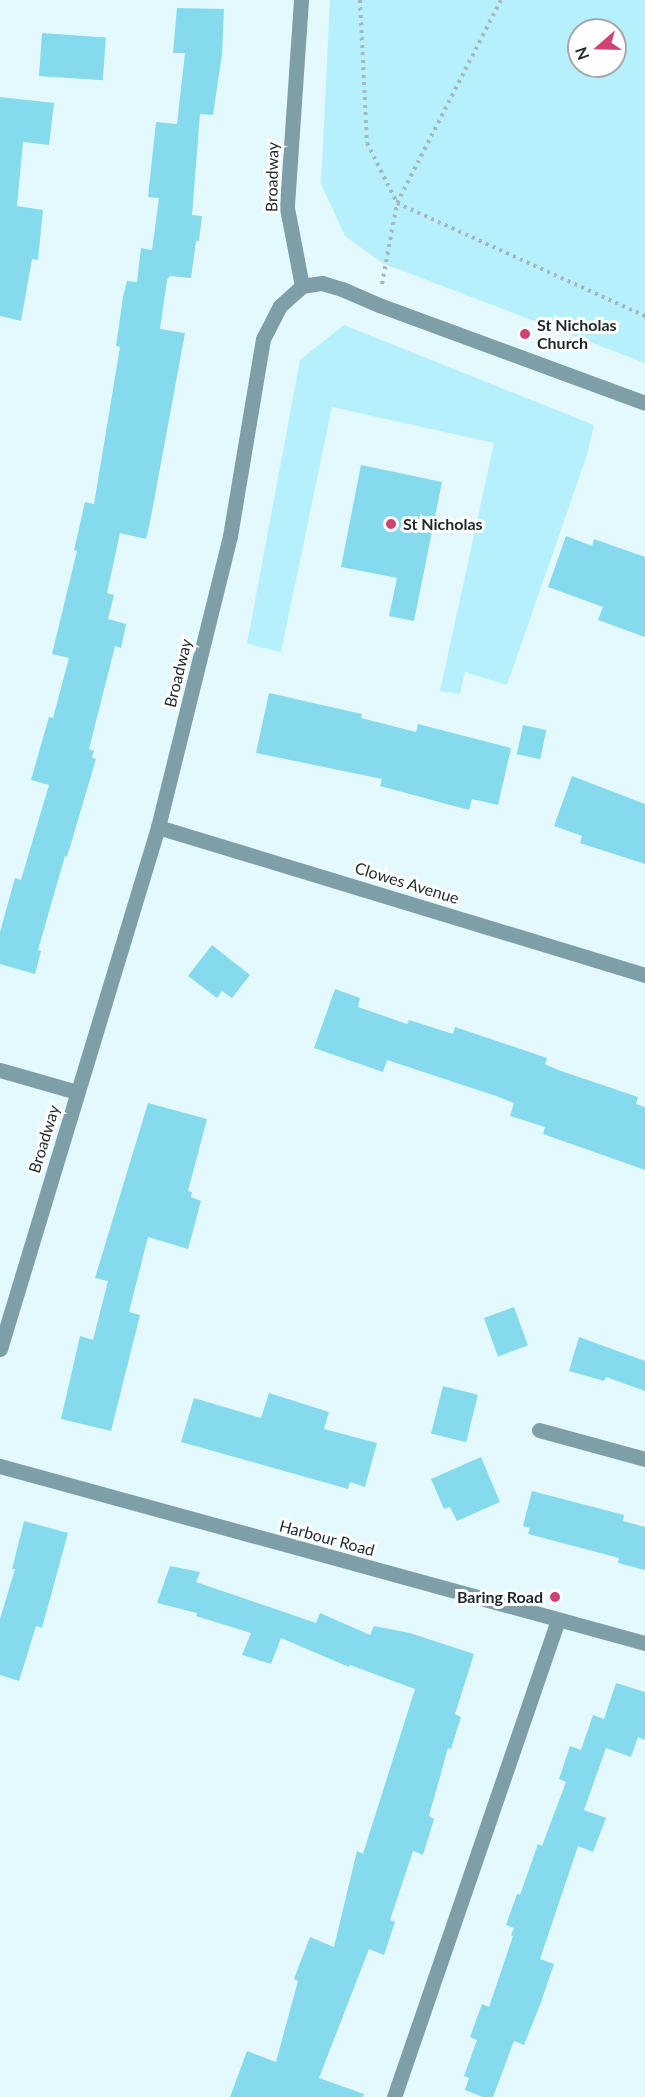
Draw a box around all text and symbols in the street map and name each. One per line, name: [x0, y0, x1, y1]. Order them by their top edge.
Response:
north arrow: [567, 18, 627, 78]
text: N: [570, 45, 593, 63]
street label: Broadway: [262, 142, 282, 212]
place label: St Nicholas Church: [537, 315, 617, 353]
marker: St Nicholas Church: [518, 327, 532, 341]
place label: St Nicholas: [403, 514, 483, 534]
marker: St Nicholas: [384, 517, 398, 531]
street label: Broadway: [160, 637, 196, 709]
street label: Clowes Avenue: [352, 858, 462, 908]
street label: Broadway: [25, 1103, 63, 1175]
street label: Harbour Road: [277, 1516, 377, 1560]
place label: Baring Road: [457, 1587, 543, 1607]
marker: Baring Road: [548, 1590, 562, 1604]

